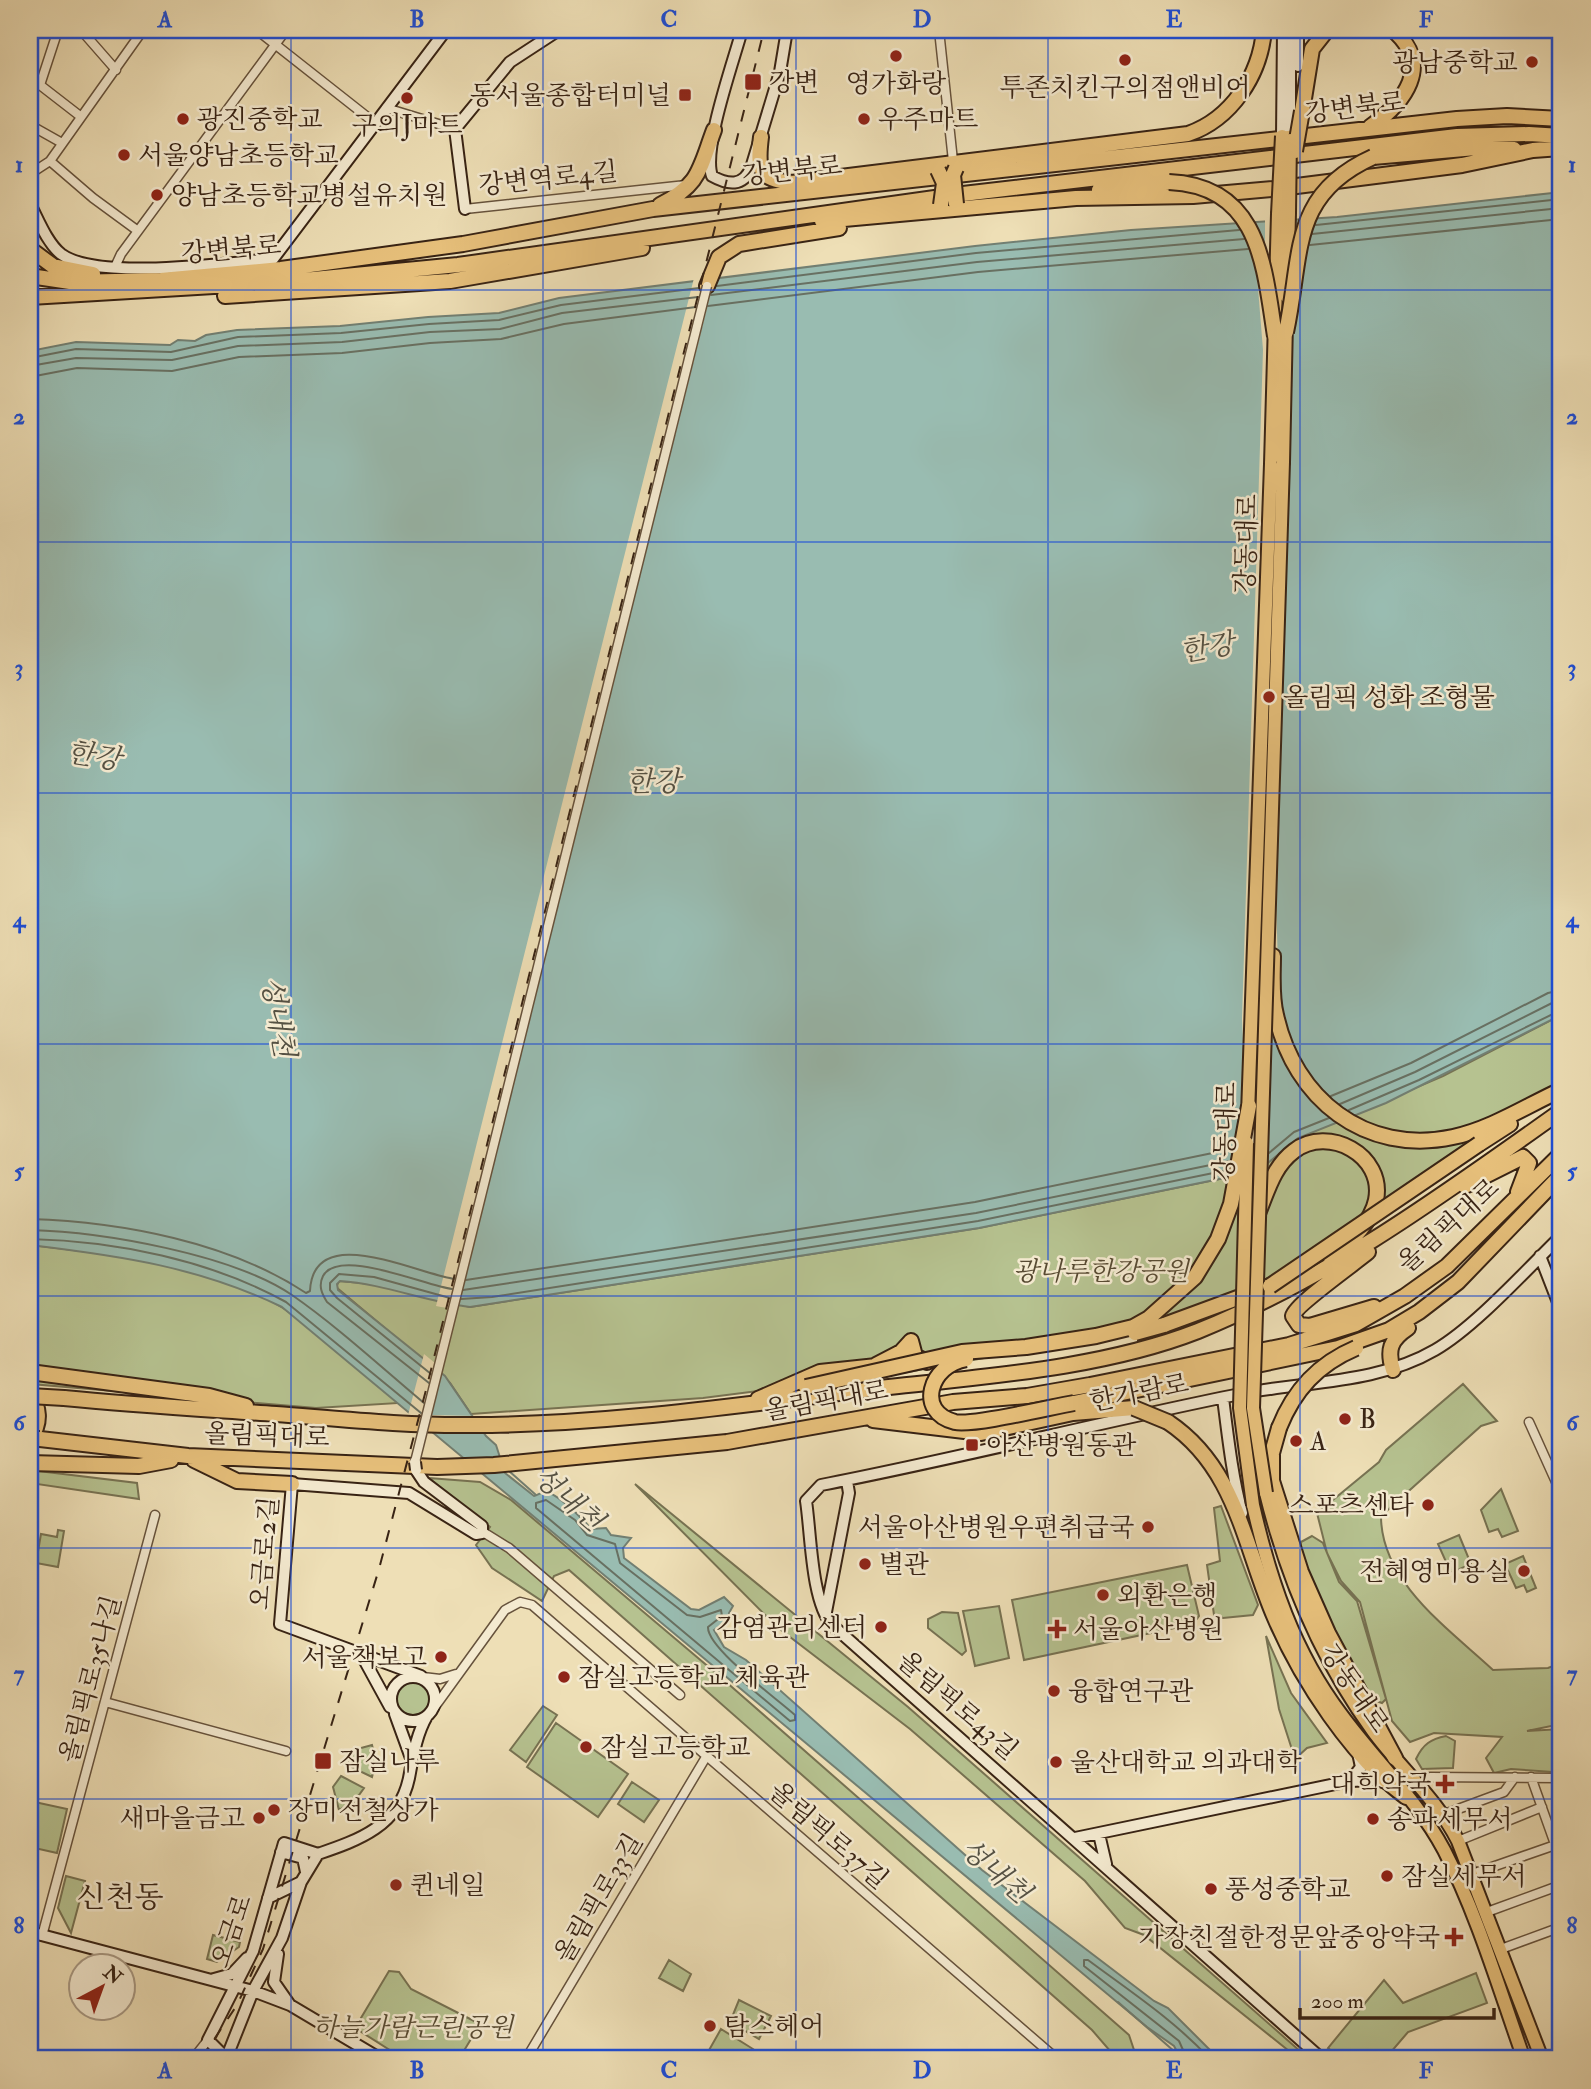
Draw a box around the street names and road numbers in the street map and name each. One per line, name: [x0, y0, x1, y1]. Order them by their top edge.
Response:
street label: 강변북로: [1303, 86, 1407, 130]
street label: 강변북로: [740, 150, 844, 192]
street label: 강변역로4길: [477, 156, 619, 202]
street label: 강변북로: [180, 230, 283, 270]
street label: 강동대로: [1229, 493, 1265, 595]
street label: 강동대로: [1208, 1081, 1244, 1183]
street label: 올림픽대로: [1391, 1172, 1506, 1280]
street label: 한가람로: [1087, 1368, 1192, 1418]
street label: 올림픽대로: [762, 1374, 891, 1428]
street label: 올림픽대로: [204, 1418, 330, 1454]
street label: 오금로2길: [244, 1495, 286, 1611]
street label: 올림픽로35나길: [53, 1592, 129, 1767]
street label: 강동대로: [1313, 1638, 1396, 1739]
street label: 올림픽로43길: [890, 1645, 1024, 1767]
street label: 올림픽로37길: [762, 1775, 895, 1896]
street label: 올림픽로33길: [548, 1828, 650, 1969]
street label: 오금로: [205, 1890, 259, 1972]

